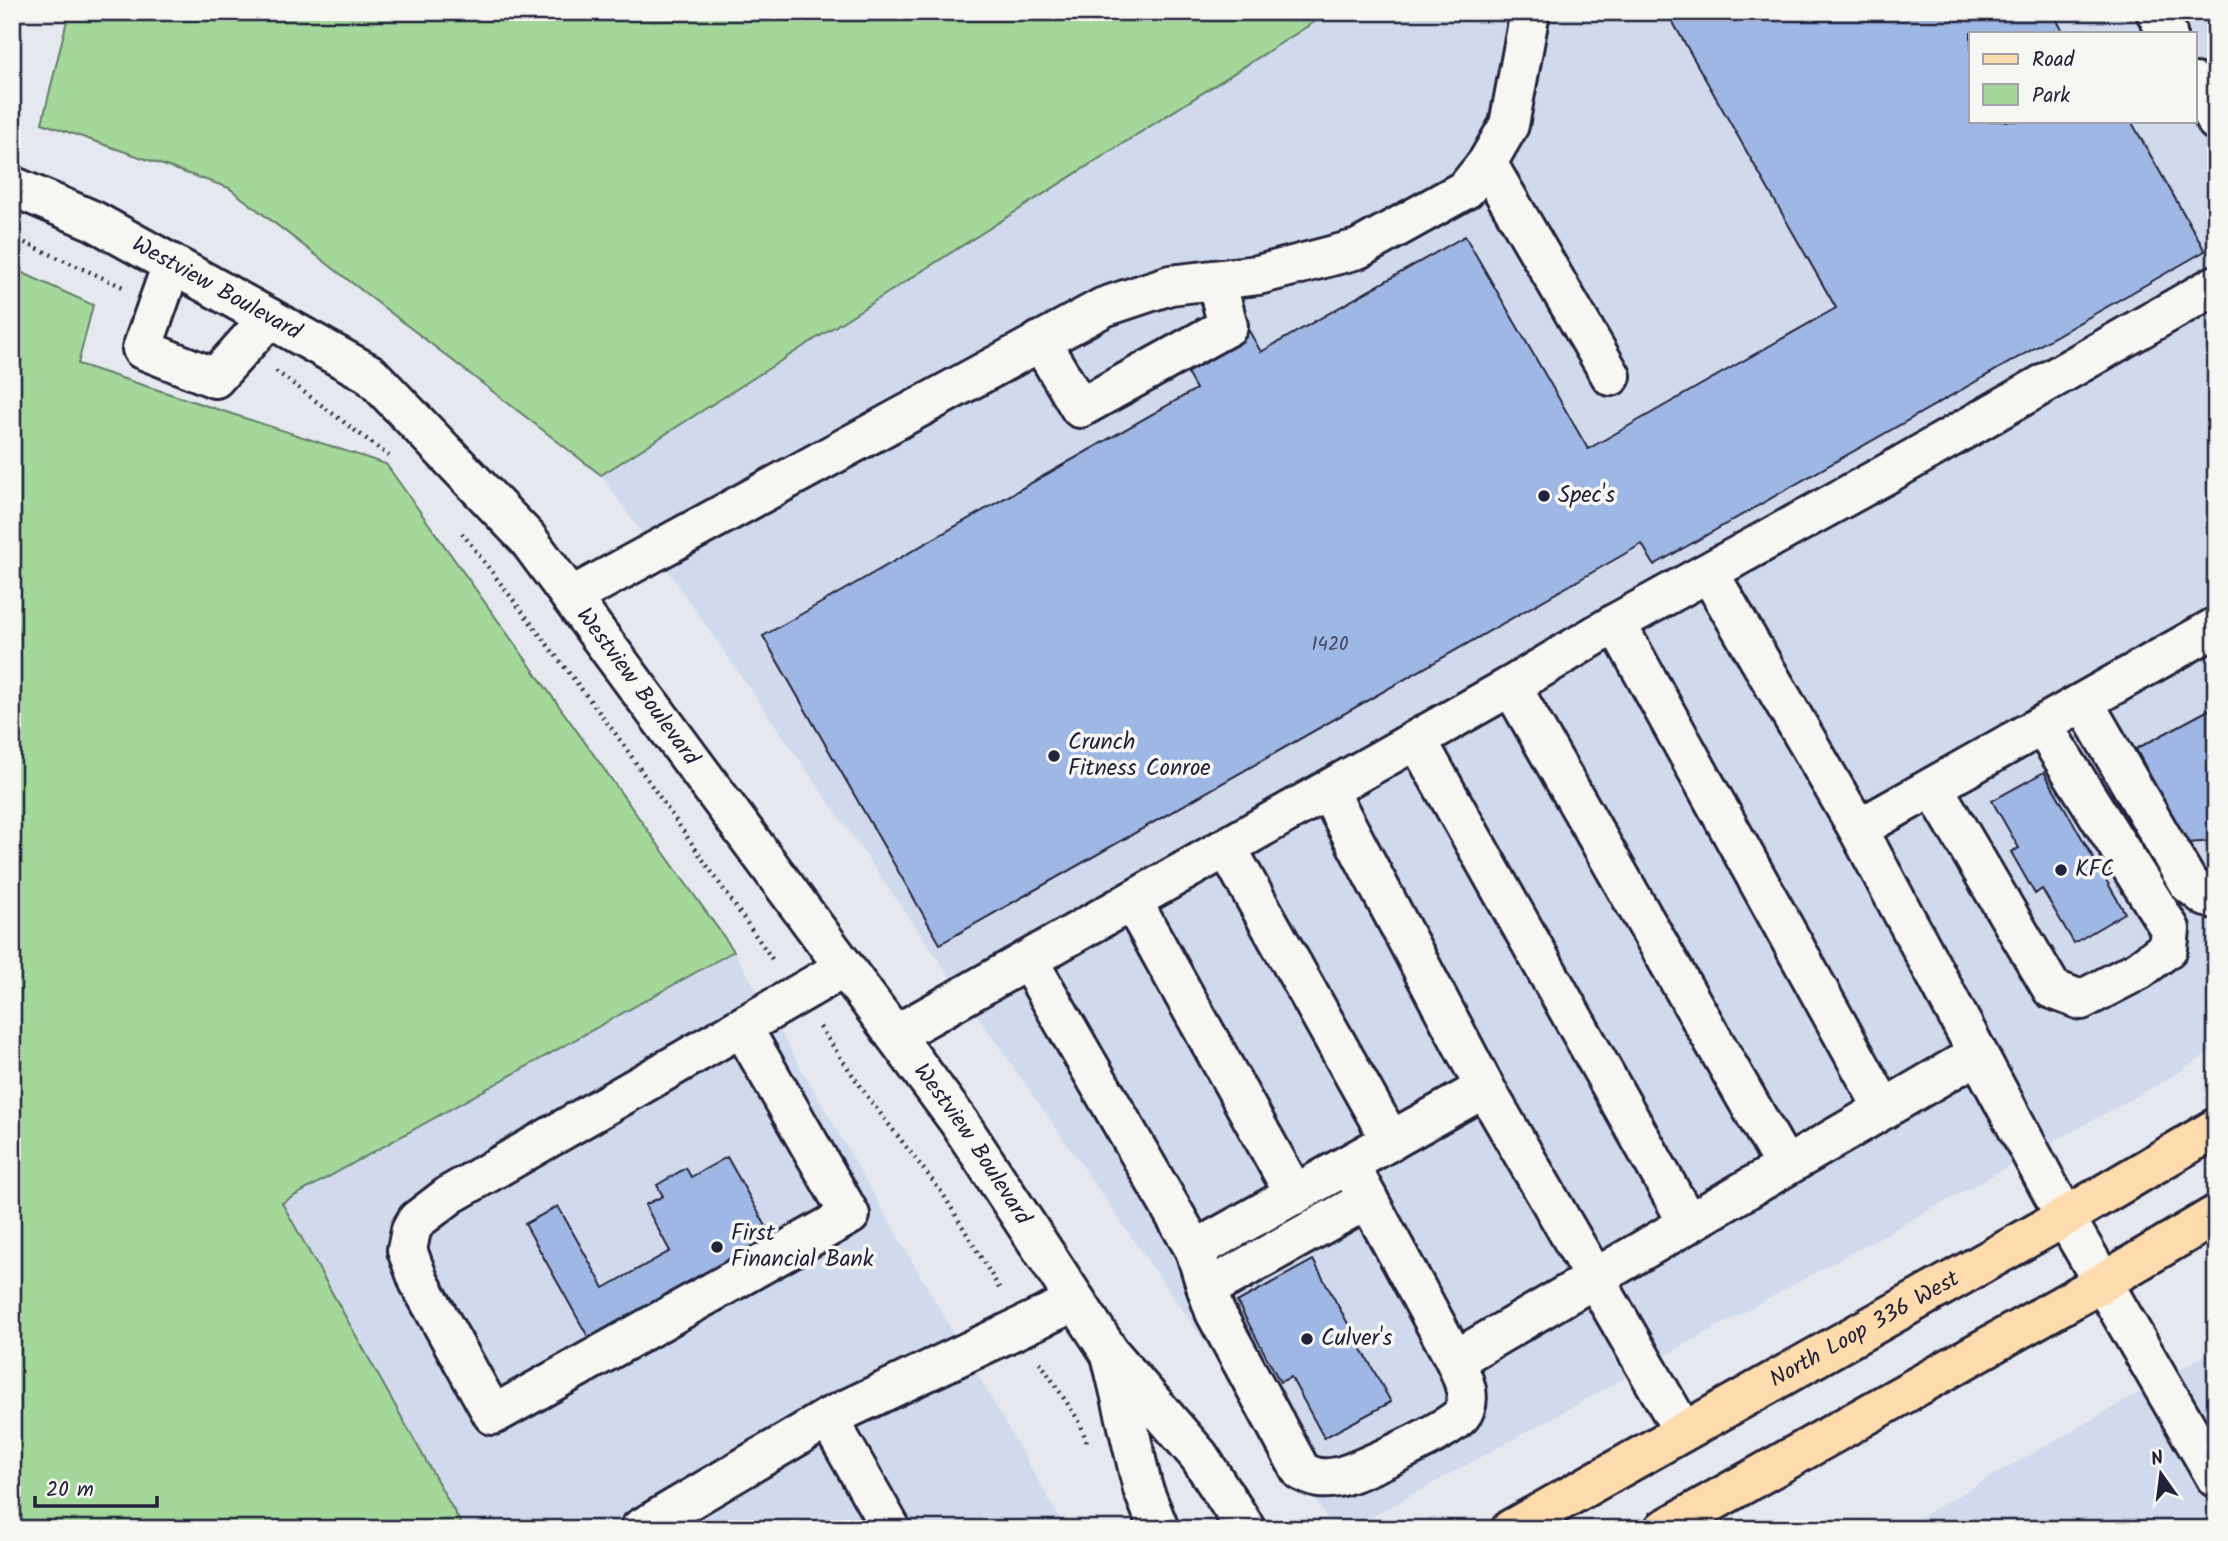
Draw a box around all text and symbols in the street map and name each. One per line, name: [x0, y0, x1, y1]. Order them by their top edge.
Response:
legend: [1969, 32, 2196, 122]
text: Road: [2032, 44, 2075, 77]
text: Park: [2032, 80, 2070, 113]
street label: Westview Boulevard: [125, 227, 308, 351]
place label: Spec's: [1558, 478, 1615, 514]
marker: Spec's: [1536, 488, 1552, 504]
street label: Westview Boulevard: [566, 600, 708, 774]
house number: 1420: [1312, 630, 1348, 660]
place label: Crunch Fitness Conroe: [1068, 725, 1211, 787]
marker: Crunch Fitness Conroe: [1046, 748, 1062, 764]
place label: KFC: [2075, 852, 2114, 888]
marker: KFC: [2053, 862, 2069, 878]
street label: Westview Boulevard: [904, 1056, 1040, 1233]
place label: First Financial Bank: [731, 1216, 874, 1278]
marker: First Financial Bank: [709, 1239, 725, 1255]
street label: North Loop 336 West: [1763, 1261, 1967, 1398]
place label: Culver's: [1321, 1321, 1392, 1357]
marker: Culver's: [1299, 1331, 1315, 1347]
north arrow: [2126, 1440, 2196, 1510]
text: N: [2148, 1443, 2167, 1475]
scale bar: [35, 1464, 158, 1508]
text: 20 m: [46, 1474, 94, 1507]

